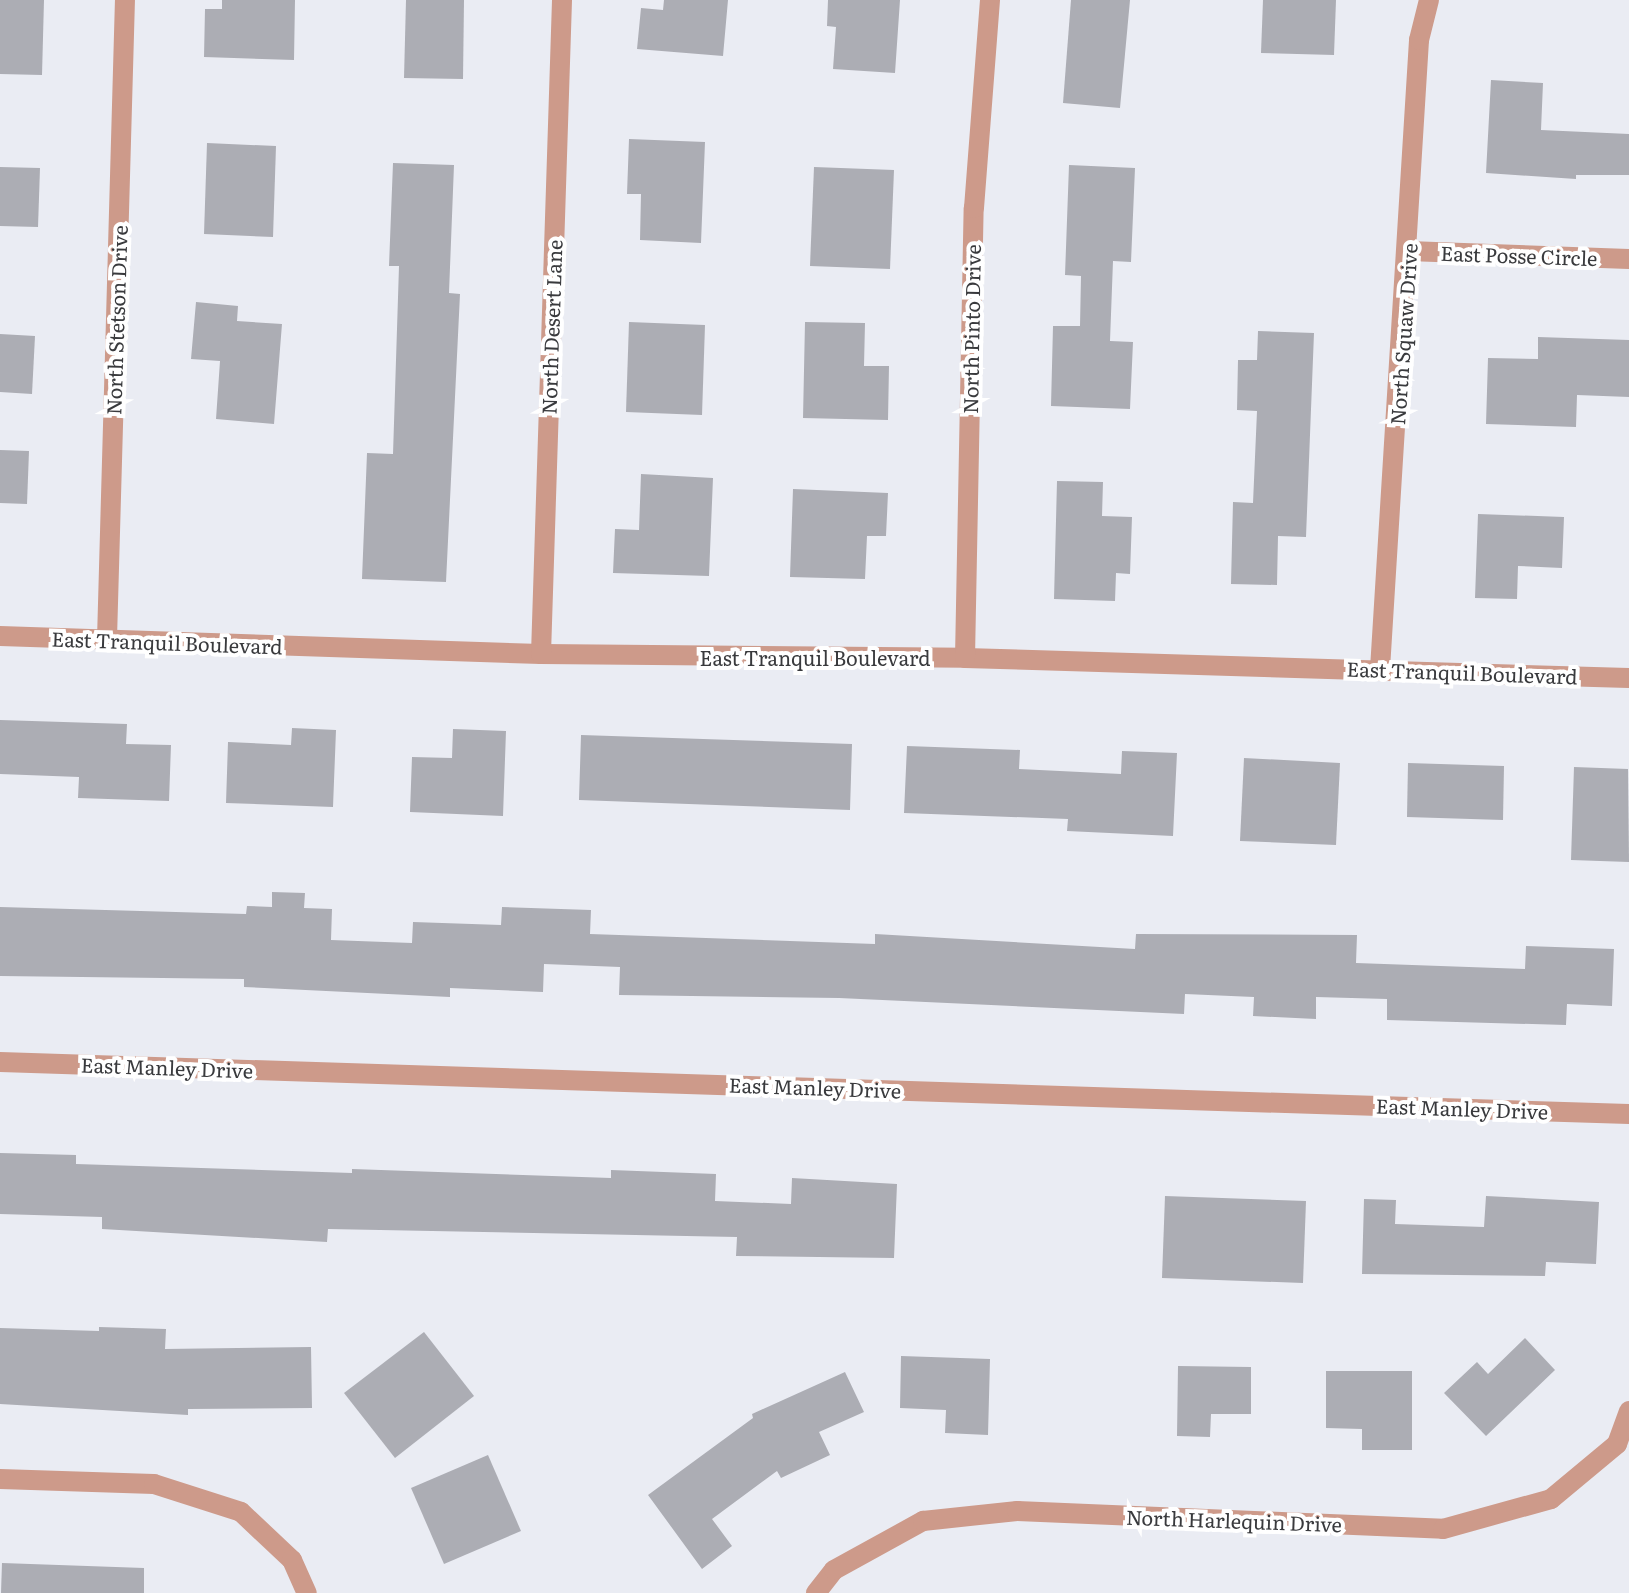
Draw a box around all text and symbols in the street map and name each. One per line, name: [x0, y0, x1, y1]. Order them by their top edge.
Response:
street label: North Stetson Drive: [101, 225, 131, 415]
street label: North Desert Lane: [536, 239, 566, 415]
street label: East Posse Circle: [1440, 240, 1598, 270]
street label: North Squaw Drive: [1385, 242, 1421, 426]
street label: North Pinto Drive: [958, 244, 984, 414]
street label: East Tranquil Boulevard: [51, 626, 283, 658]
street label: East Tranquil Boulevard: [699, 645, 931, 669]
street label: East Tranquil Boulevard: [1346, 656, 1578, 688]
street label: East Manley Drive: [80, 1052, 254, 1082]
street label: East Manley Drive: [728, 1072, 902, 1102]
street label: East Manley Drive: [1375, 1093, 1549, 1123]
street label: North Harlequin Drive: [1126, 1504, 1342, 1536]

